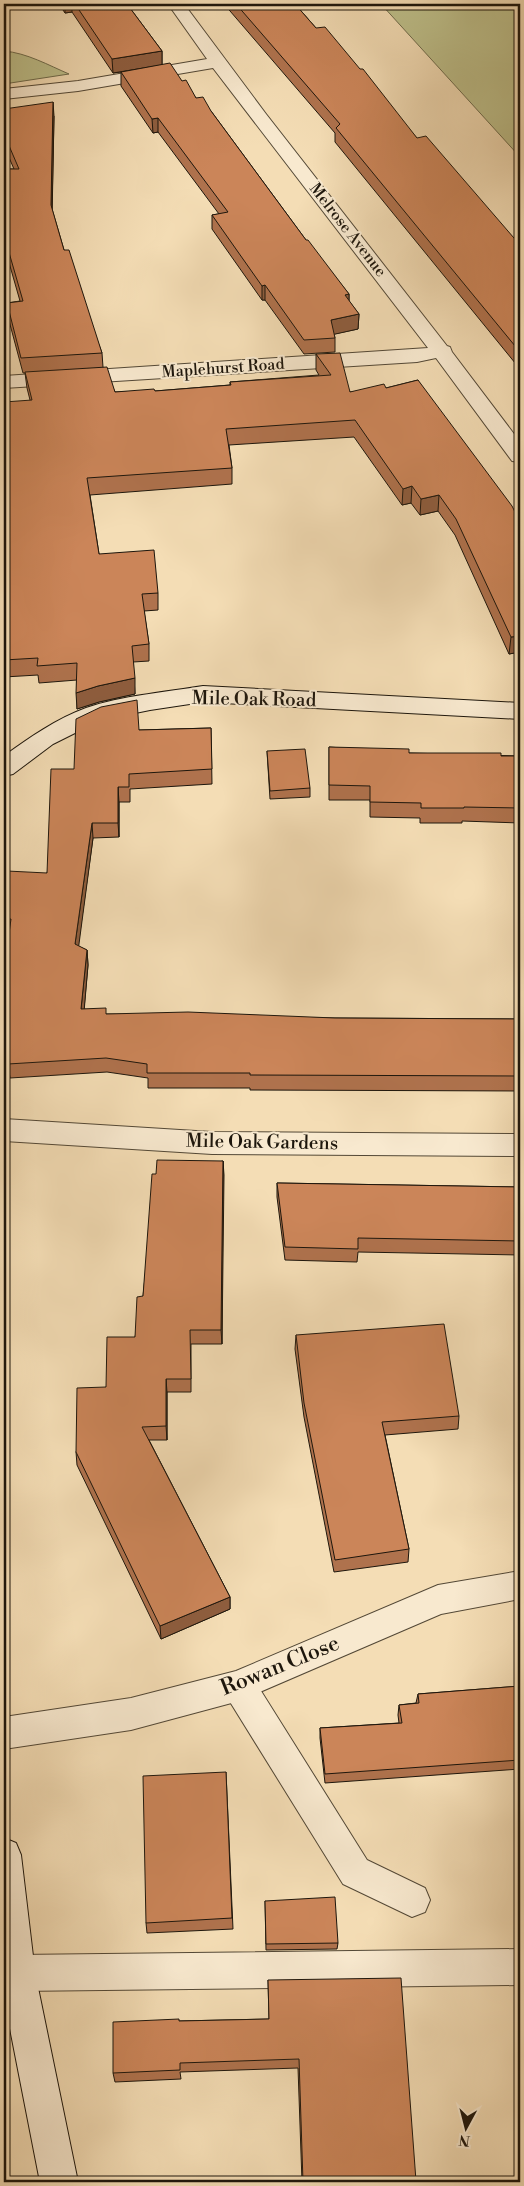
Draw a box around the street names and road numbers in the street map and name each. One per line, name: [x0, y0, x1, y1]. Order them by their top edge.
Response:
street label: Melrose Avenue: [305, 179, 391, 281]
street label: Maplehurst Road: [161, 354, 285, 382]
street label: Mile Oak Road: [192, 686, 317, 712]
street label: Mile Oak Gardens: [186, 1129, 338, 1155]
street label: Rowan Close: [217, 1630, 343, 1702]

